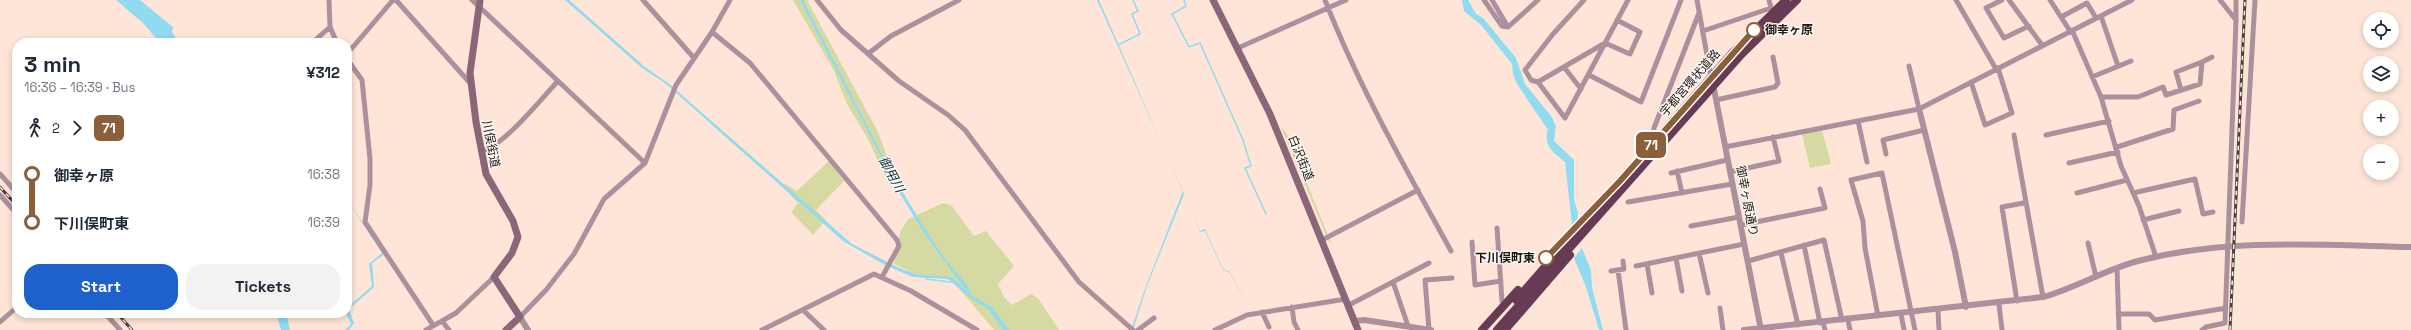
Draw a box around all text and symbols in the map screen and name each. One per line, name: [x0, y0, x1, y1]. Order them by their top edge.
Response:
map controls: [2363, 12, 2399, 180]
button: locate: [2363, 12, 2399, 48]
marker: 御幸ヶ原: [1746, 22, 1762, 38]
place label: 御幸ヶ原: [1765, 22, 1813, 38]
street label: 宇都宮環状道路: [1656, 46, 1724, 120]
text: 3 min: [24, 50, 81, 78]
button: layers: [2363, 56, 2399, 92]
text: ¥312: [306, 63, 340, 82]
text: 16:36 – 16:39 · Bus: [24, 79, 135, 96]
button: +: [2363, 100, 2399, 136]
icon: walk: [24, 117, 46, 139]
icon: forward: [66, 117, 88, 139]
text: 71: [102, 119, 116, 137]
street label: 川俣街道: [479, 119, 503, 169]
text: 2: [52, 120, 60, 137]
line badge: 71: [1633, 132, 1669, 158]
street label: 白沢街道: [1285, 133, 1317, 183]
text: 71: [1644, 136, 1658, 154]
button: −: [2363, 144, 2399, 180]
water label: 御用川: [875, 153, 909, 197]
street label: 御幸ヶ原通り: [1732, 164, 1762, 238]
text: 御幸ヶ原: [54, 166, 114, 185]
text: 16:38: [307, 166, 340, 183]
text: 下川俣町東: [54, 214, 129, 233]
text: 16:39: [308, 214, 340, 231]
place label: 下川俣町東: [1475, 250, 1535, 266]
marker: 下川俣町東: [1538, 250, 1554, 266]
button: Start: [24, 264, 178, 310]
button: Tickets: [186, 264, 340, 310]

